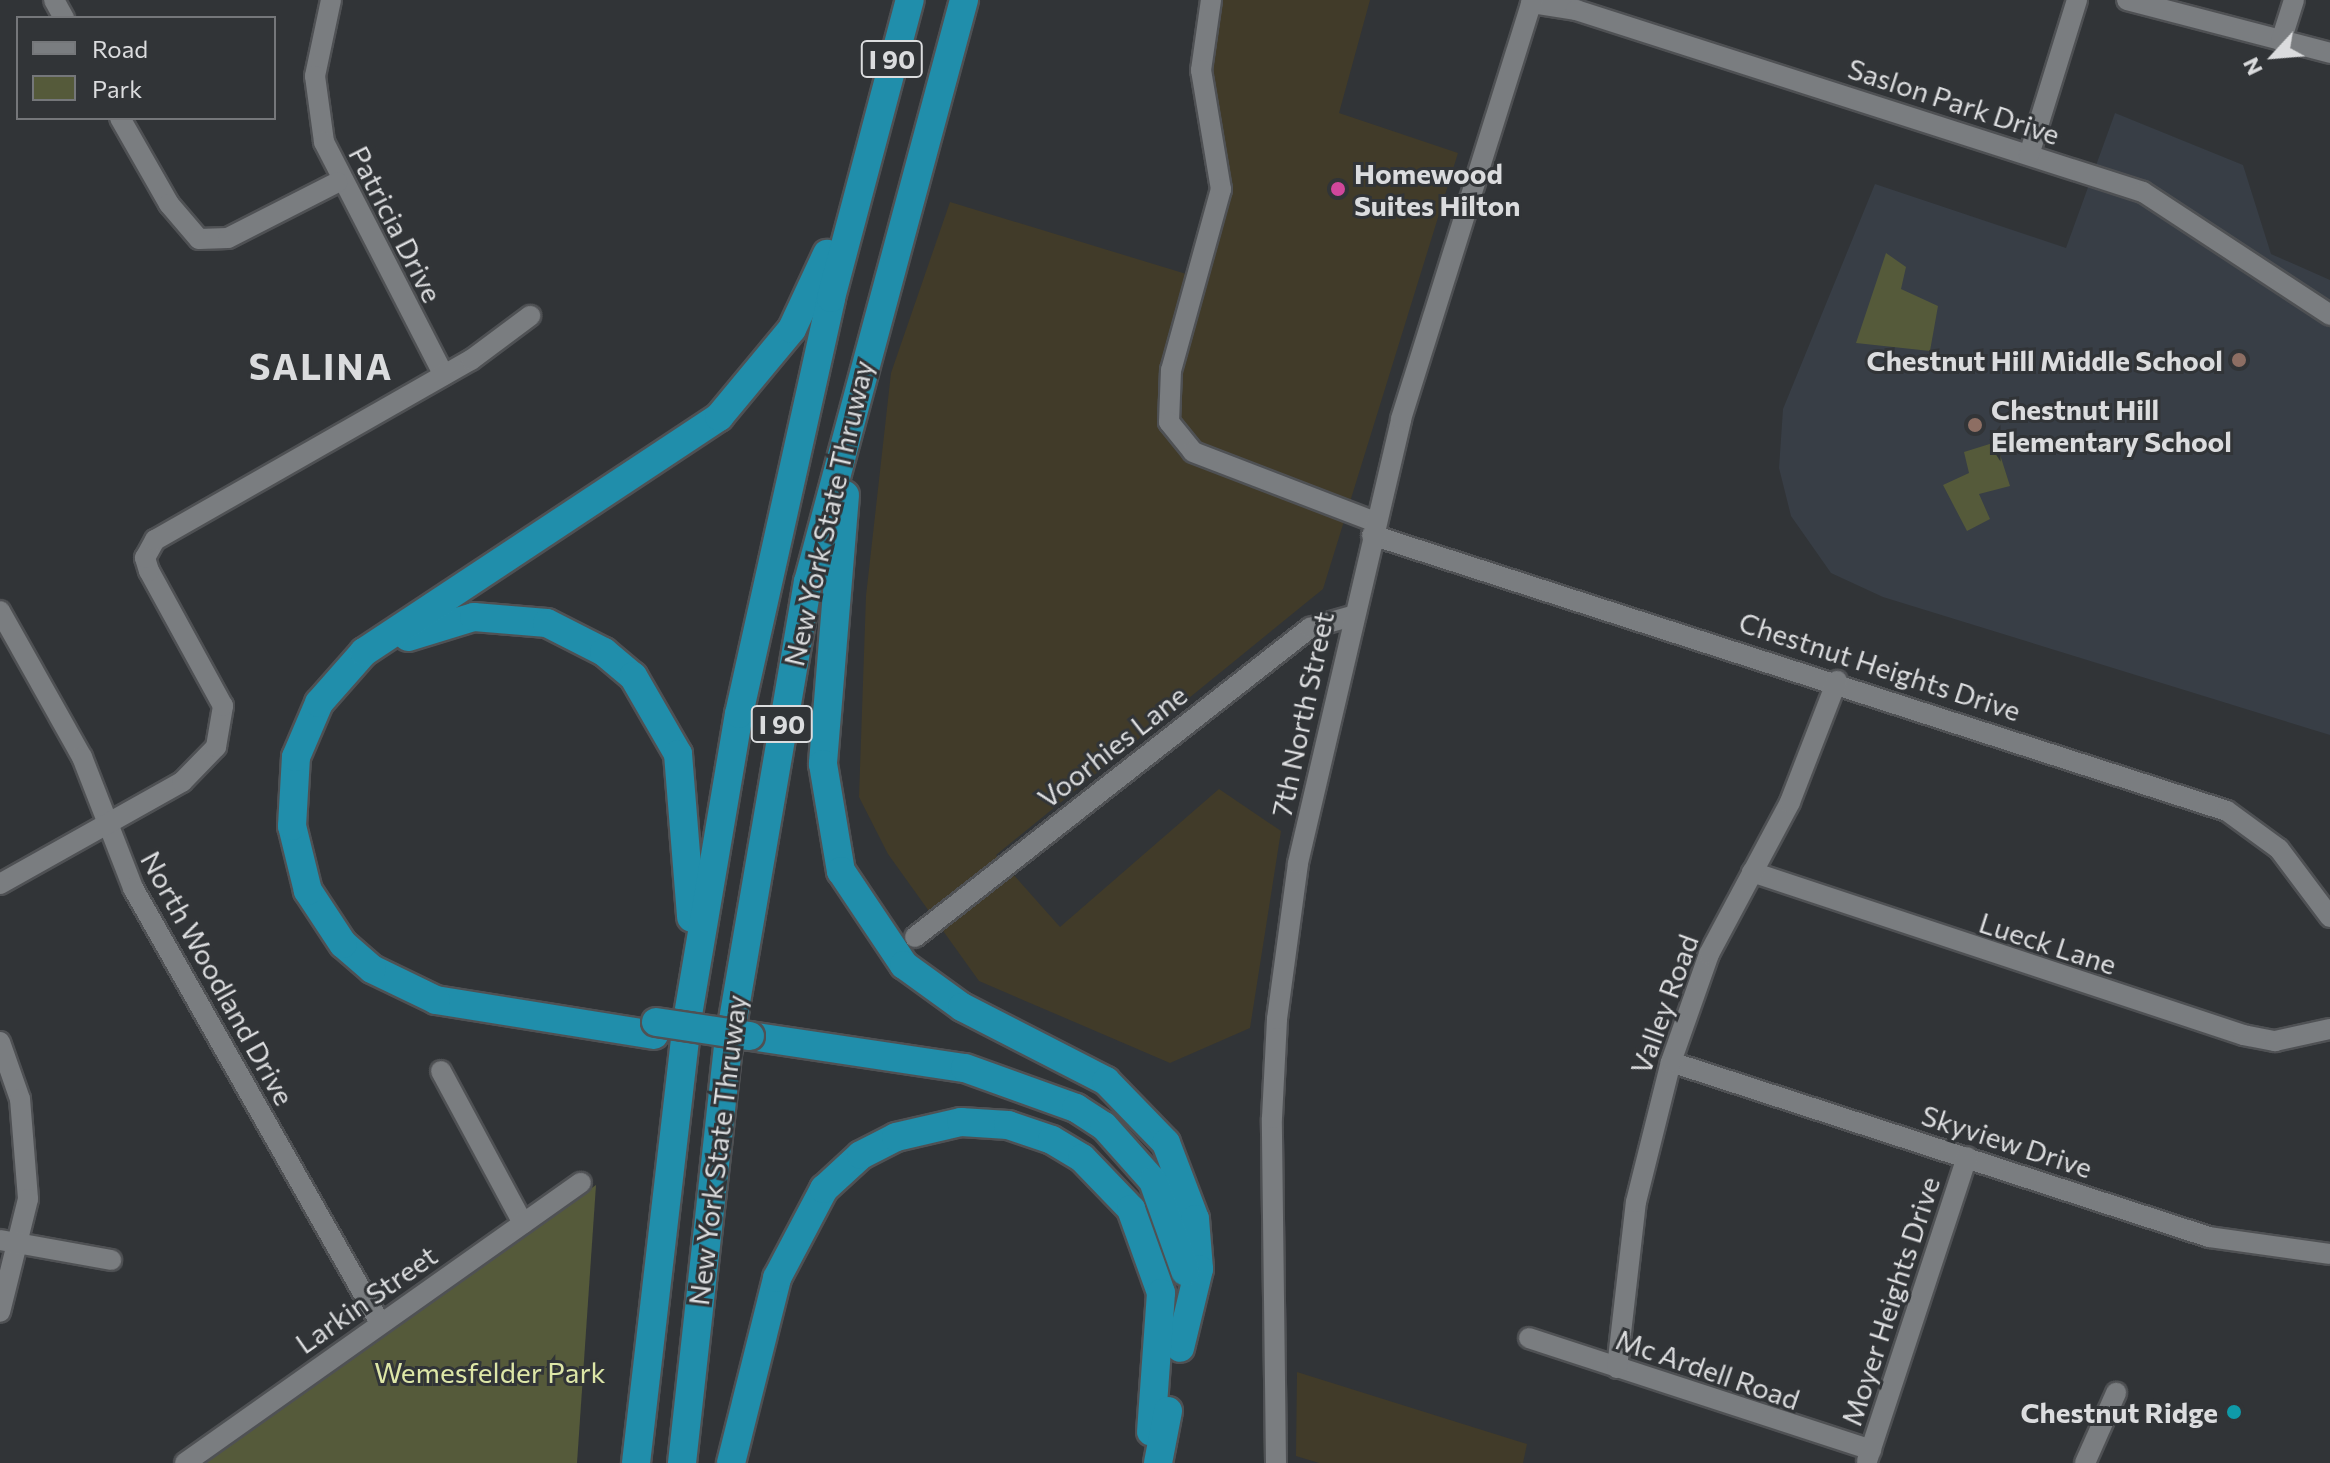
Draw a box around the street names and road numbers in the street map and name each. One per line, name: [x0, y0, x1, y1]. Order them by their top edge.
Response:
road number: I 90: [860, 37, 924, 81]
street label: Saslon Park Drive: [1844, 51, 2064, 151]
street label: Patricia Drive: [342, 140, 450, 308]
street label: New York State Thruway: [776, 357, 880, 669]
street label: Chestnut Heights Drive: [1735, 605, 2025, 727]
street label: 7th North Street: [1264, 608, 1340, 820]
street label: Voorhies Lane: [1031, 678, 1193, 814]
road number: I 90: [750, 702, 814, 746]
street label: North Woodland Drive: [134, 845, 302, 1111]
street label: Lueck Lane: [1975, 905, 2121, 981]
street label: Valley Road: [1623, 930, 1705, 1078]
street label: New York State Thruway: [681, 993, 753, 1307]
street label: Skyview Drive: [1917, 1098, 2097, 1184]
street label: Moyer Heights Drive: [1834, 1172, 1946, 1430]
street label: Larkin Street: [289, 1238, 443, 1360]
street label: Mc Ardell Road: [1612, 1322, 1804, 1416]

